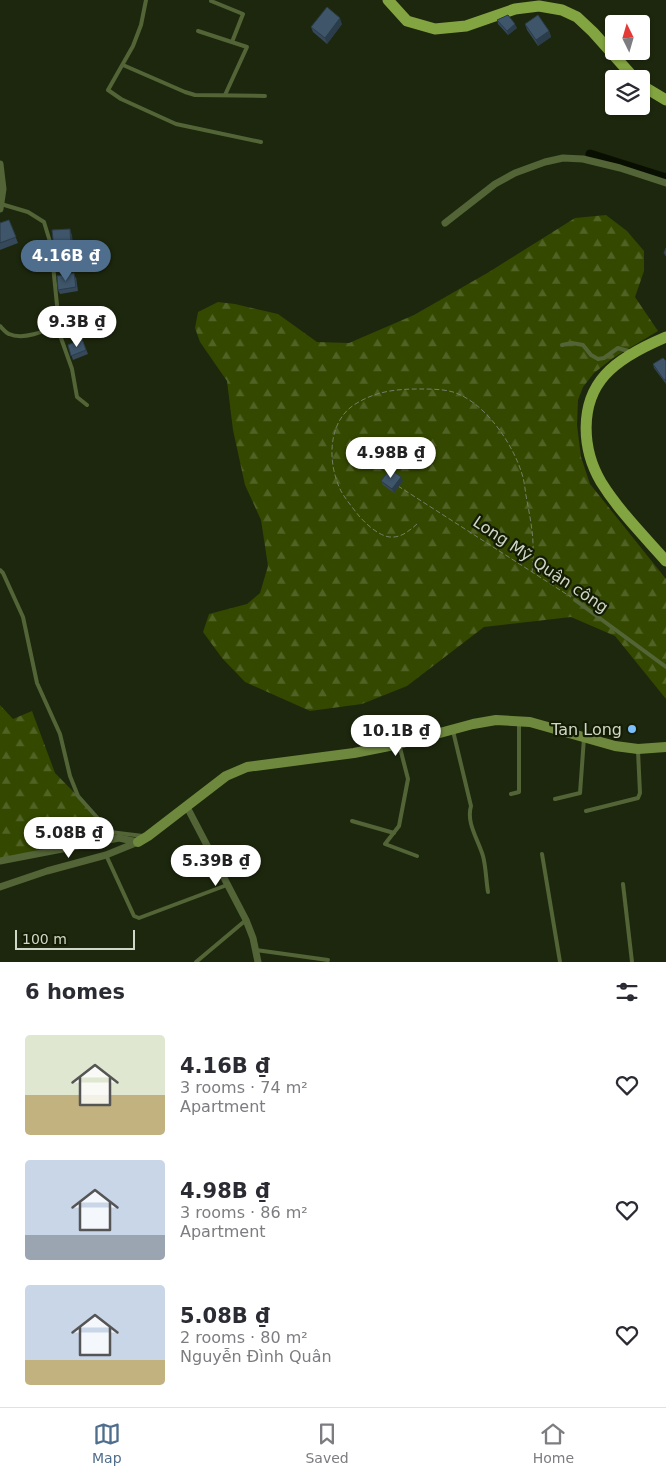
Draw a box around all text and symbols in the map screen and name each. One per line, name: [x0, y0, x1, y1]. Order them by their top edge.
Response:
north arrow: [605, 15, 650, 60]
map controls: [605, 15, 650, 115]
button: layers: [605, 70, 650, 115]
pin: 4.16B ₫: [20, 240, 112, 282]
text: 4.16B ₫: [32, 246, 100, 265]
pin: 9.3B ₫: [36, 306, 118, 348]
text: 9.3B ₫: [48, 312, 106, 331]
pin: 4.98B ₫: [345, 436, 437, 479]
text: 4.98B ₫: [357, 443, 425, 462]
street label: Long Mỹ Quận công: [470, 512, 612, 617]
pin: 10.1B ₫: [350, 714, 442, 757]
place label: Tan Long: [550, 720, 622, 739]
text: 10.1B ₫: [362, 721, 430, 740]
marker: Tan Long: [626, 723, 638, 735]
pin: 5.08B ₫: [23, 816, 115, 859]
text: 5.08B ₫: [35, 823, 103, 842]
pin: 5.39B ₫: [170, 844, 262, 887]
text: 5.39B ₫: [182, 851, 250, 870]
scale bar: [15, 927, 135, 950]
text: 100 m: [22, 931, 67, 947]
icon: filters: [613, 978, 641, 1006]
text: 6 homes: [25, 980, 125, 1004]
text: 4.16B ₫: [180, 1054, 270, 1078]
icon: home: [65, 1055, 125, 1115]
icon: heart: [613, 1071, 641, 1099]
text: 3 rooms · 74 m²: [180, 1078, 308, 1097]
text: Apartment: [180, 1097, 266, 1116]
text: 4.98B ₫: [180, 1179, 270, 1203]
icon: home: [65, 1180, 125, 1240]
icon: heart: [613, 1196, 641, 1224]
text: 3 rooms · 86 m²: [180, 1203, 308, 1222]
text: Apartment: [180, 1222, 266, 1241]
text: 5.08B ₫: [180, 1304, 270, 1328]
icon: home: [65, 1305, 125, 1365]
icon: heart: [613, 1321, 641, 1349]
text: 2 rooms · 80 m²: [180, 1328, 308, 1347]
text: Nguyễn Đình Quân: [180, 1347, 332, 1366]
tab: Map: [92, 1420, 122, 1466]
tab: Saved: [305, 1420, 349, 1466]
tab: Home: [533, 1420, 574, 1466]

